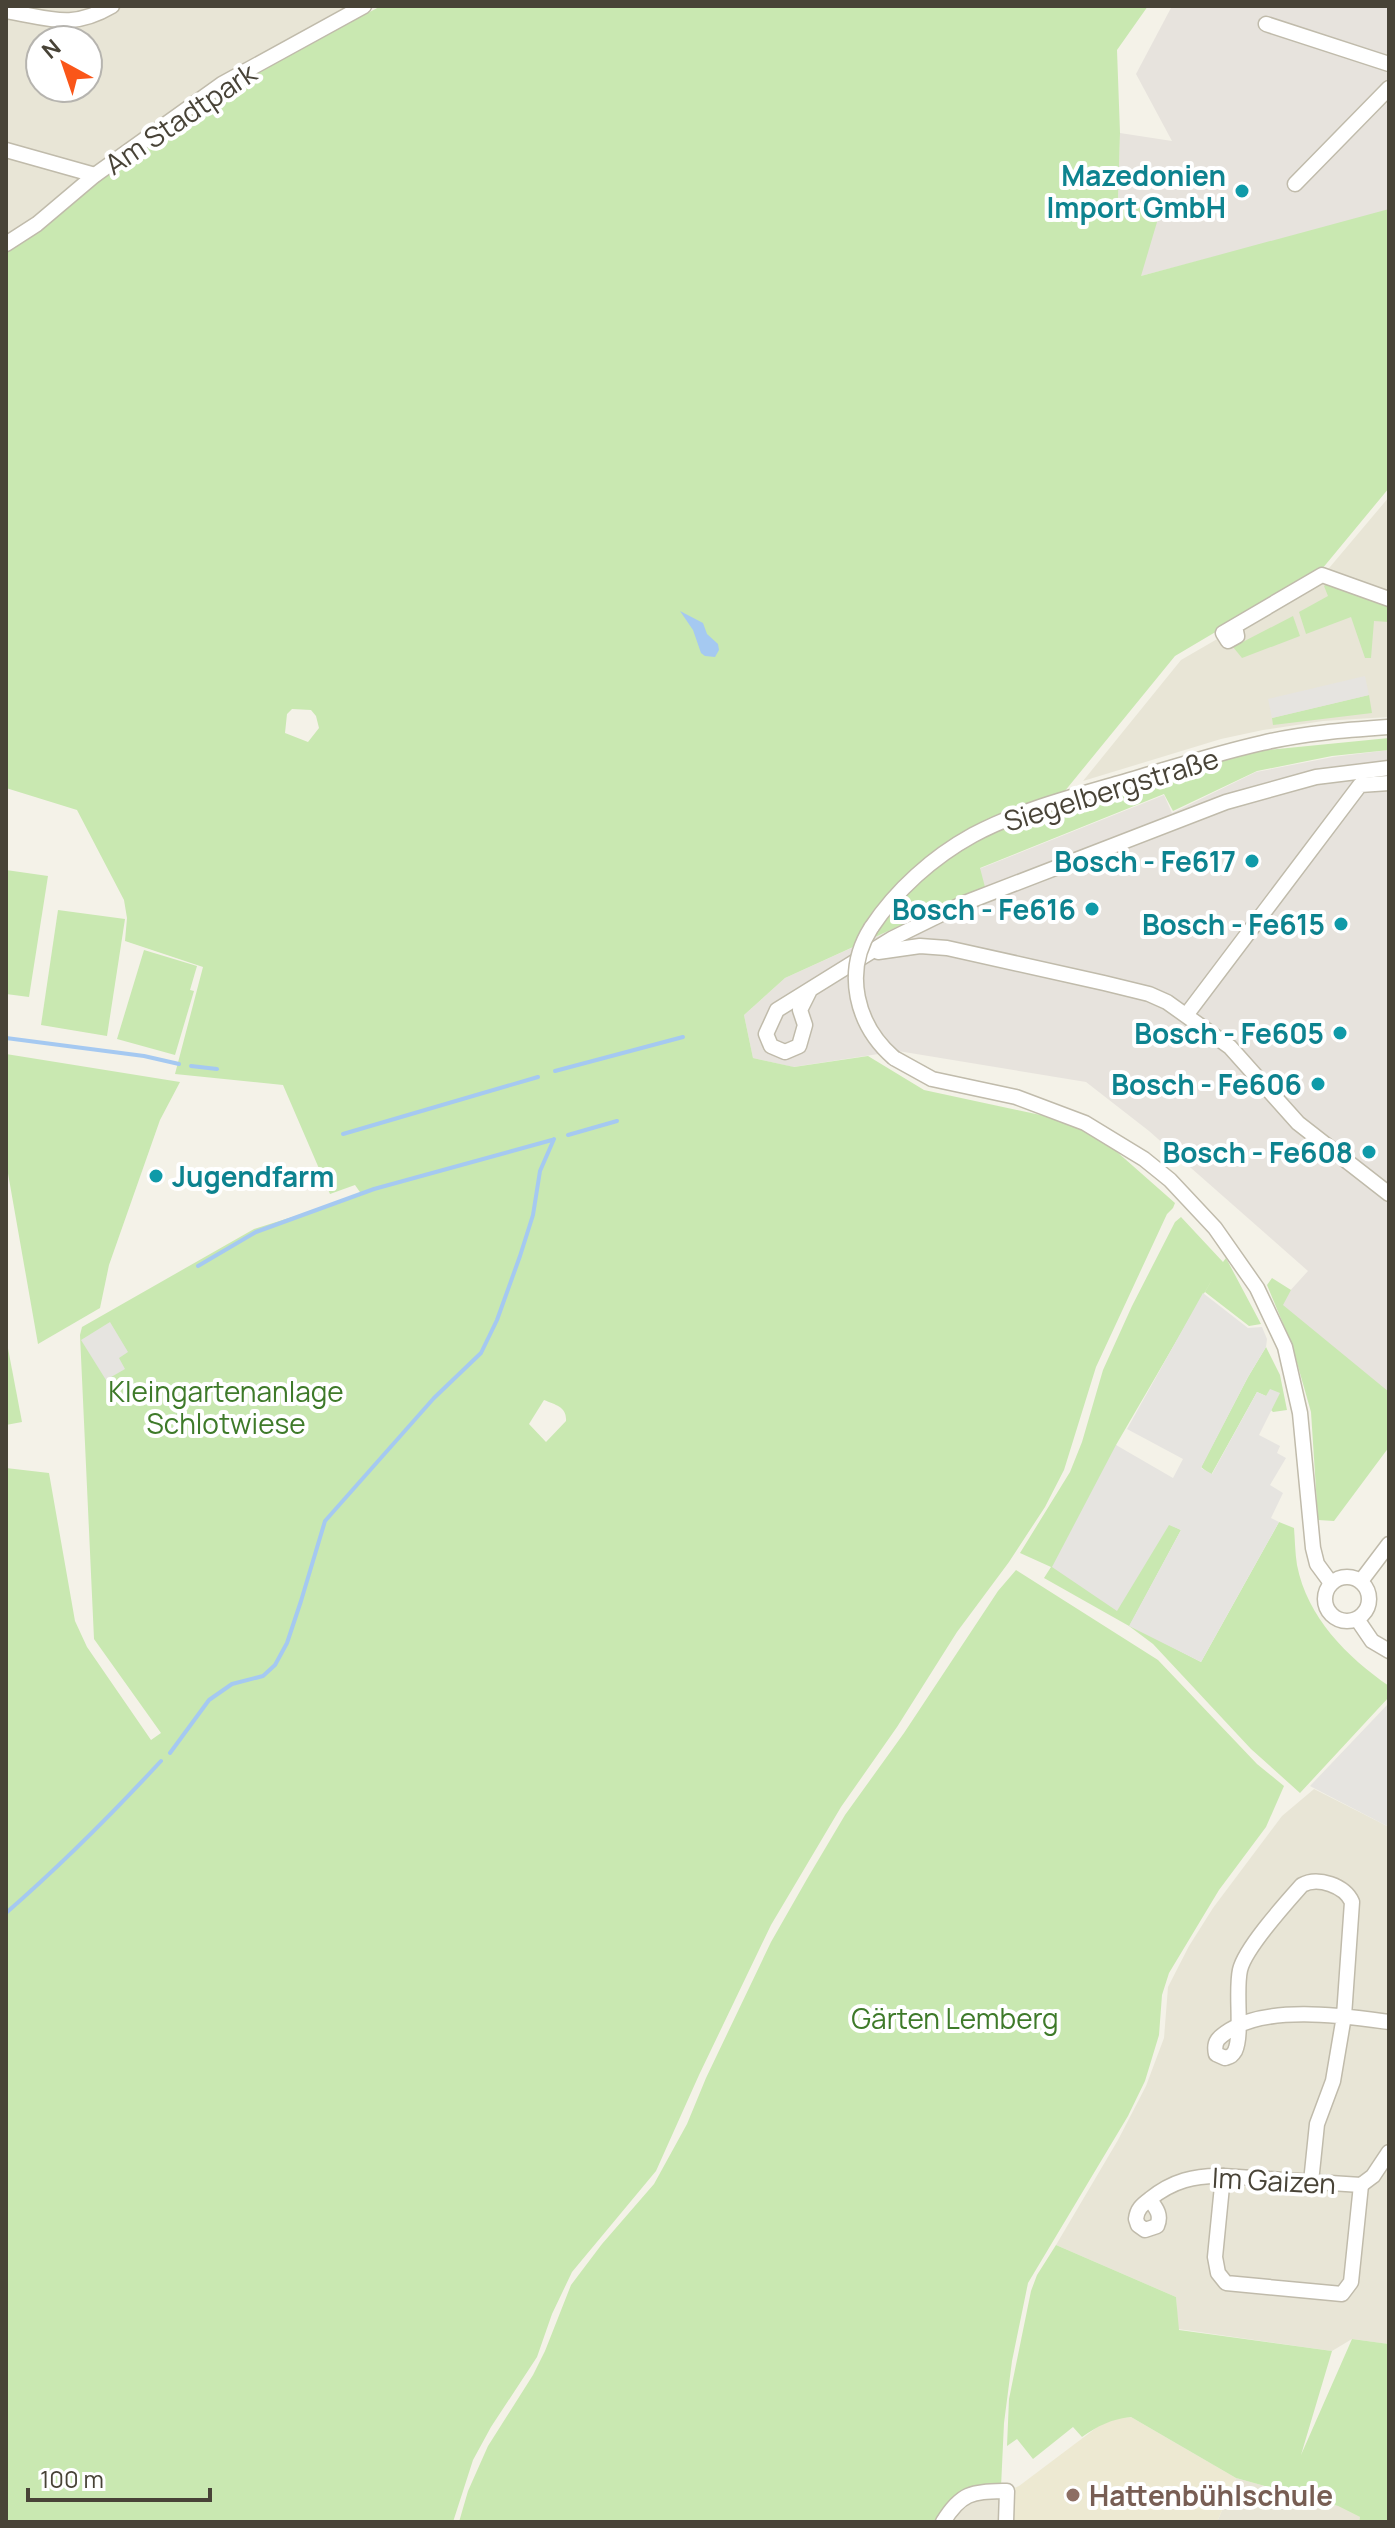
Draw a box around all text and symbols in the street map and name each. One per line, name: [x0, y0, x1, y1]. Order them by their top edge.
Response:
north arrow: [24, 24, 104, 104]
text: N: [35, 32, 67, 65]
street label: Am Stadtpark: [97, 53, 264, 183]
place label: Mazedonien Import GmbH: [1046, 156, 1226, 226]
marker: Mazedonien Import GmbH: [1233, 182, 1251, 200]
street label: Siegelbergstraße: [999, 738, 1223, 840]
place label: Bosch - Fe617: [1054, 842, 1236, 880]
marker: Bosch - Fe617: [1243, 852, 1261, 870]
place label: Bosch - Fe616: [892, 890, 1076, 928]
marker: Bosch - Fe616: [1083, 900, 1101, 918]
place label: Bosch - Fe615: [1142, 905, 1325, 943]
marker: Bosch - Fe615: [1332, 915, 1350, 933]
place label: Bosch - Fe605: [1134, 1014, 1324, 1052]
marker: Bosch - Fe605: [1331, 1024, 1349, 1042]
place label: Bosch - Fe606: [1111, 1065, 1302, 1103]
marker: Bosch - Fe606: [1309, 1075, 1327, 1093]
place label: Bosch - Fe608: [1163, 1133, 1353, 1171]
marker: Bosch - Fe608: [1360, 1143, 1378, 1161]
place label: Jugendfarm: [172, 1157, 334, 1195]
marker: Jugendfarm: [147, 1167, 165, 1185]
park label: Kleingartenanlage Schlotwiese: [108, 1372, 344, 1442]
park label: Gärten Lemberg: [851, 1999, 1059, 2037]
street label: Im Gaizen: [1211, 2158, 1337, 2202]
scale bar: [28, 2452, 210, 2502]
text: 100 m: [40, 2462, 104, 2495]
place label: Hattenbühlschule: [1089, 2476, 1333, 2514]
marker: Hattenbühlschule: [1064, 2486, 1082, 2504]

